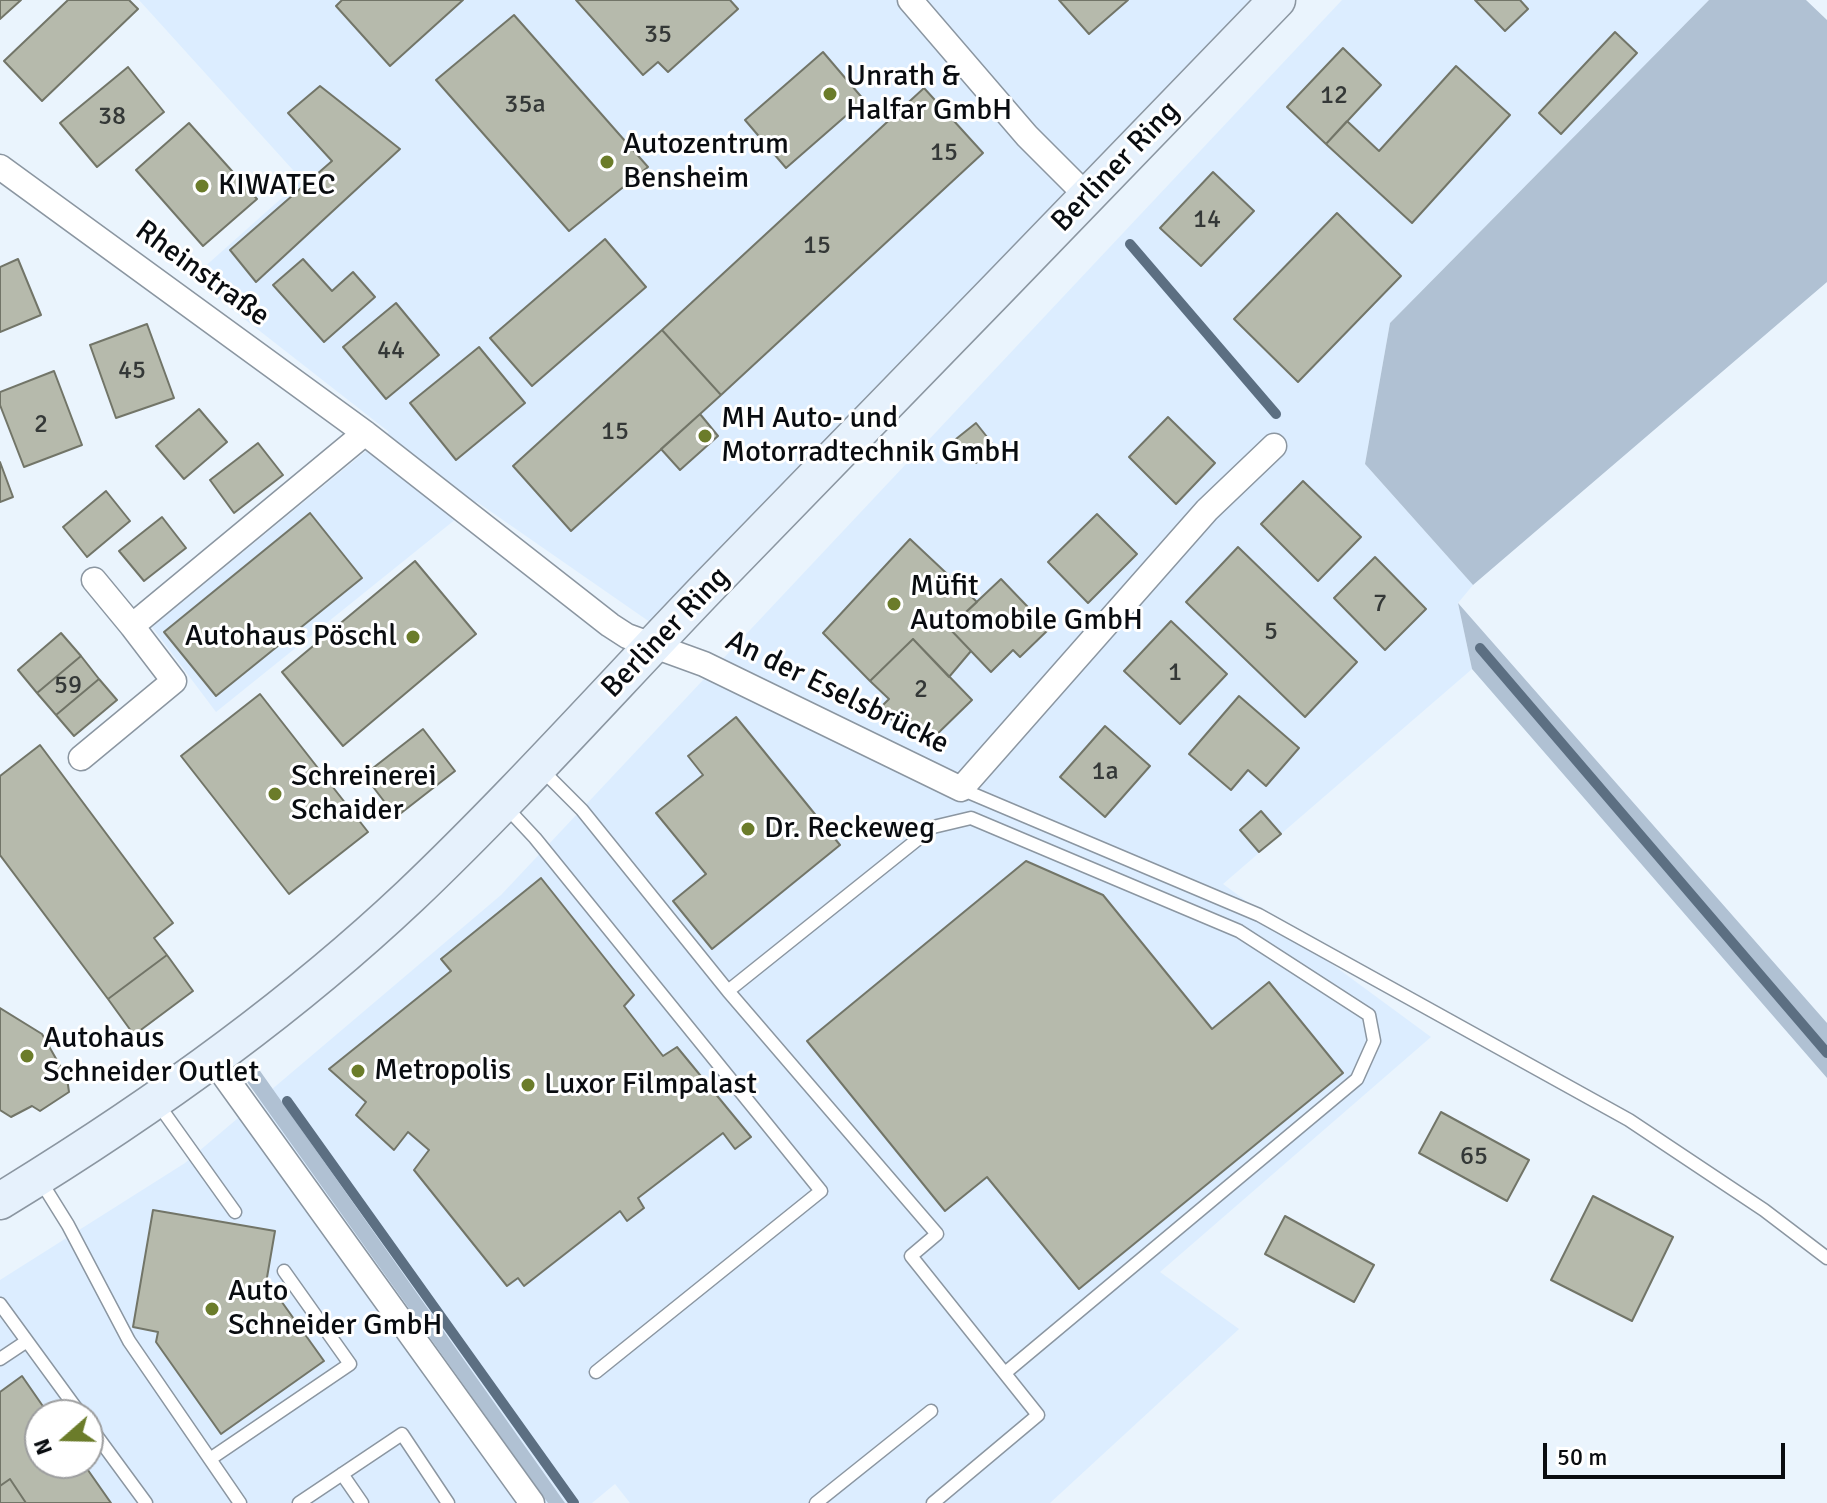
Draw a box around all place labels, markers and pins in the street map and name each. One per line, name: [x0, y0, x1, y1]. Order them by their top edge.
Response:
place label: Unrath & Halfar GmbH: [846, 59, 1012, 130]
marker: Unrath & Halfar GmbH: [821, 85, 839, 103]
place label: Autozentrum Bensheim: [623, 127, 789, 198]
marker: Autozentrum Bensheim: [598, 153, 616, 171]
place label: KIWATEC: [218, 168, 336, 204]
marker: KIWATEC: [193, 177, 211, 195]
place label: MH Auto- und Motorradtechnik GmbH: [721, 401, 1020, 472]
marker: MH Auto- und Motorradtechnik GmbH: [696, 427, 714, 445]
place label: Müfit Automobile GmbH: [910, 569, 1143, 640]
marker: Müfit Automobile GmbH: [885, 595, 903, 613]
place label: Autohaus Pöschl: [185, 619, 397, 655]
marker: Autohaus Pöschl: [404, 628, 422, 646]
place label: Schreinerei Schaider: [291, 759, 437, 830]
marker: Schreinerei Schaider: [266, 785, 284, 803]
place label: Dr. Reckeweg: [764, 811, 935, 847]
marker: Dr. Reckeweg: [739, 820, 757, 838]
place label: Autohaus Schneider Outlet: [43, 1021, 259, 1092]
marker: Autohaus Schneider Outlet: [18, 1047, 36, 1065]
place label: Metropolis: [374, 1053, 511, 1089]
marker: Metropolis: [349, 1062, 367, 1080]
place label: Luxor Filmpalast: [544, 1067, 757, 1103]
marker: Luxor Filmpalast: [519, 1076, 537, 1094]
place label: Auto Schneider GmbH: [228, 1274, 442, 1344]
marker: Auto Schneider GmbH: [203, 1300, 221, 1318]

